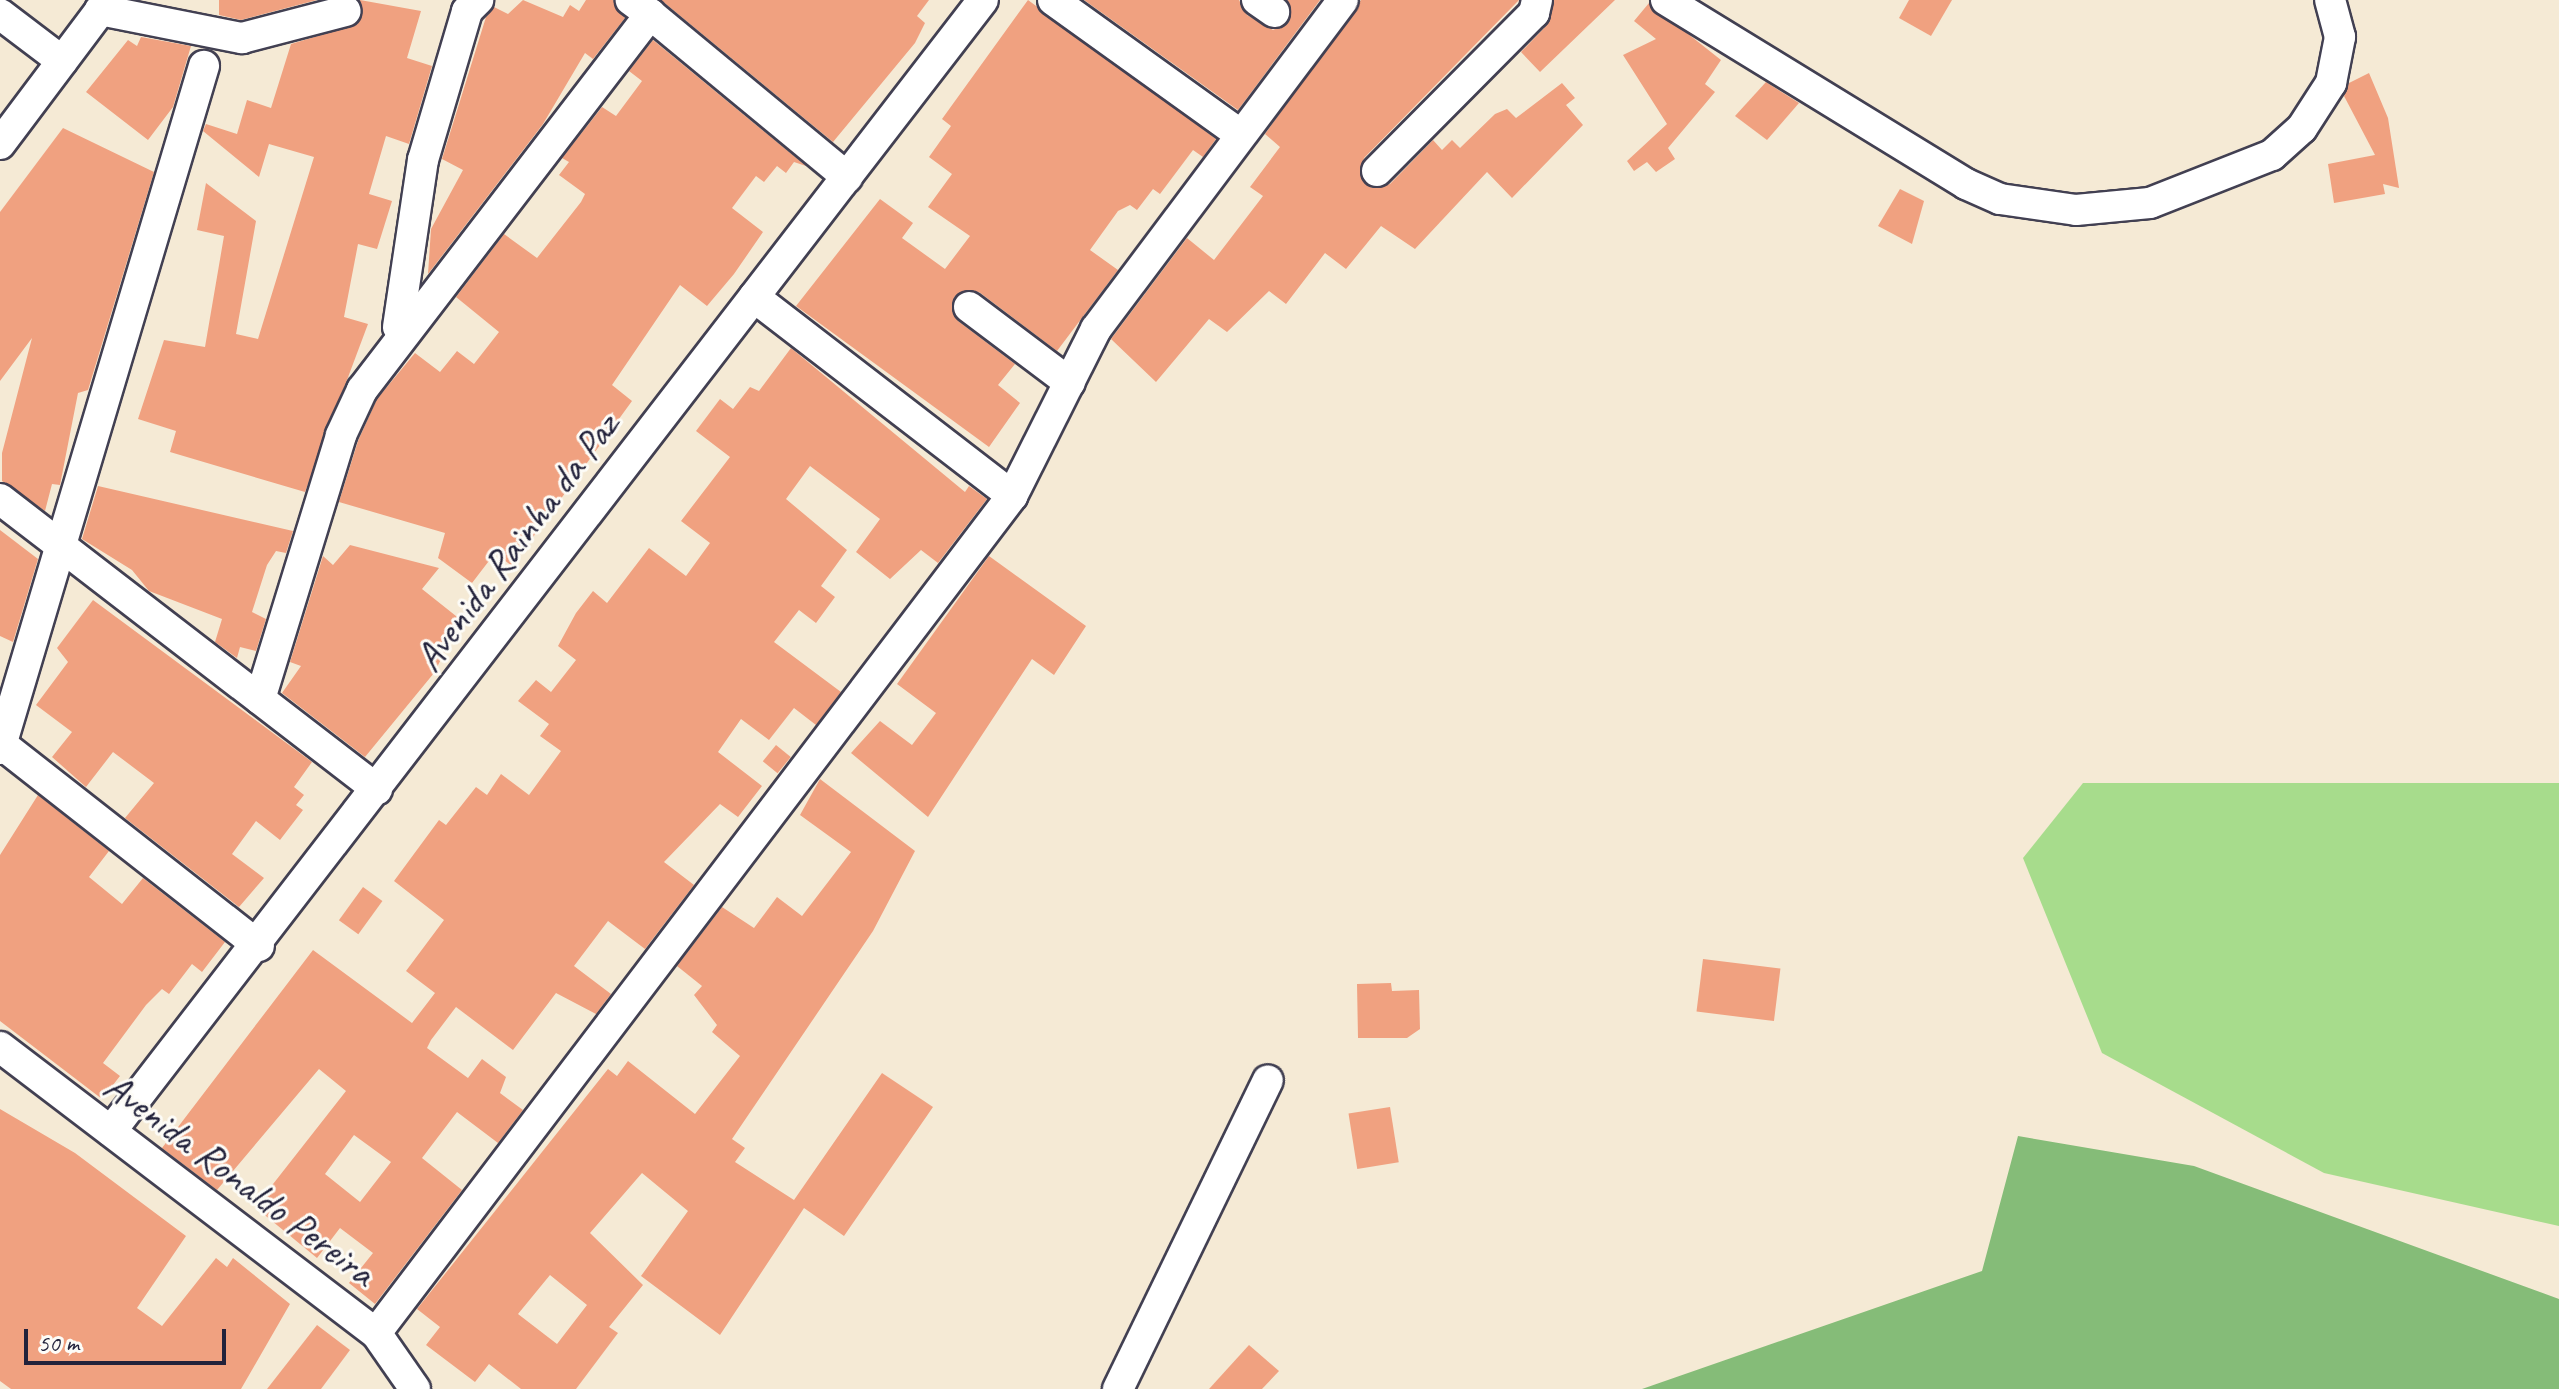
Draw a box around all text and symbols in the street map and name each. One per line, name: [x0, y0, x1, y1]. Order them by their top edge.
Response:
street label: Avenida Rainha da Paz: [403, 403, 629, 681]
street label: Avenida Ronaldo Pereira: [95, 1062, 385, 1296]
scale bar: [28, 1313, 230, 1363]
text: 50 m: [38, 1328, 79, 1358]

